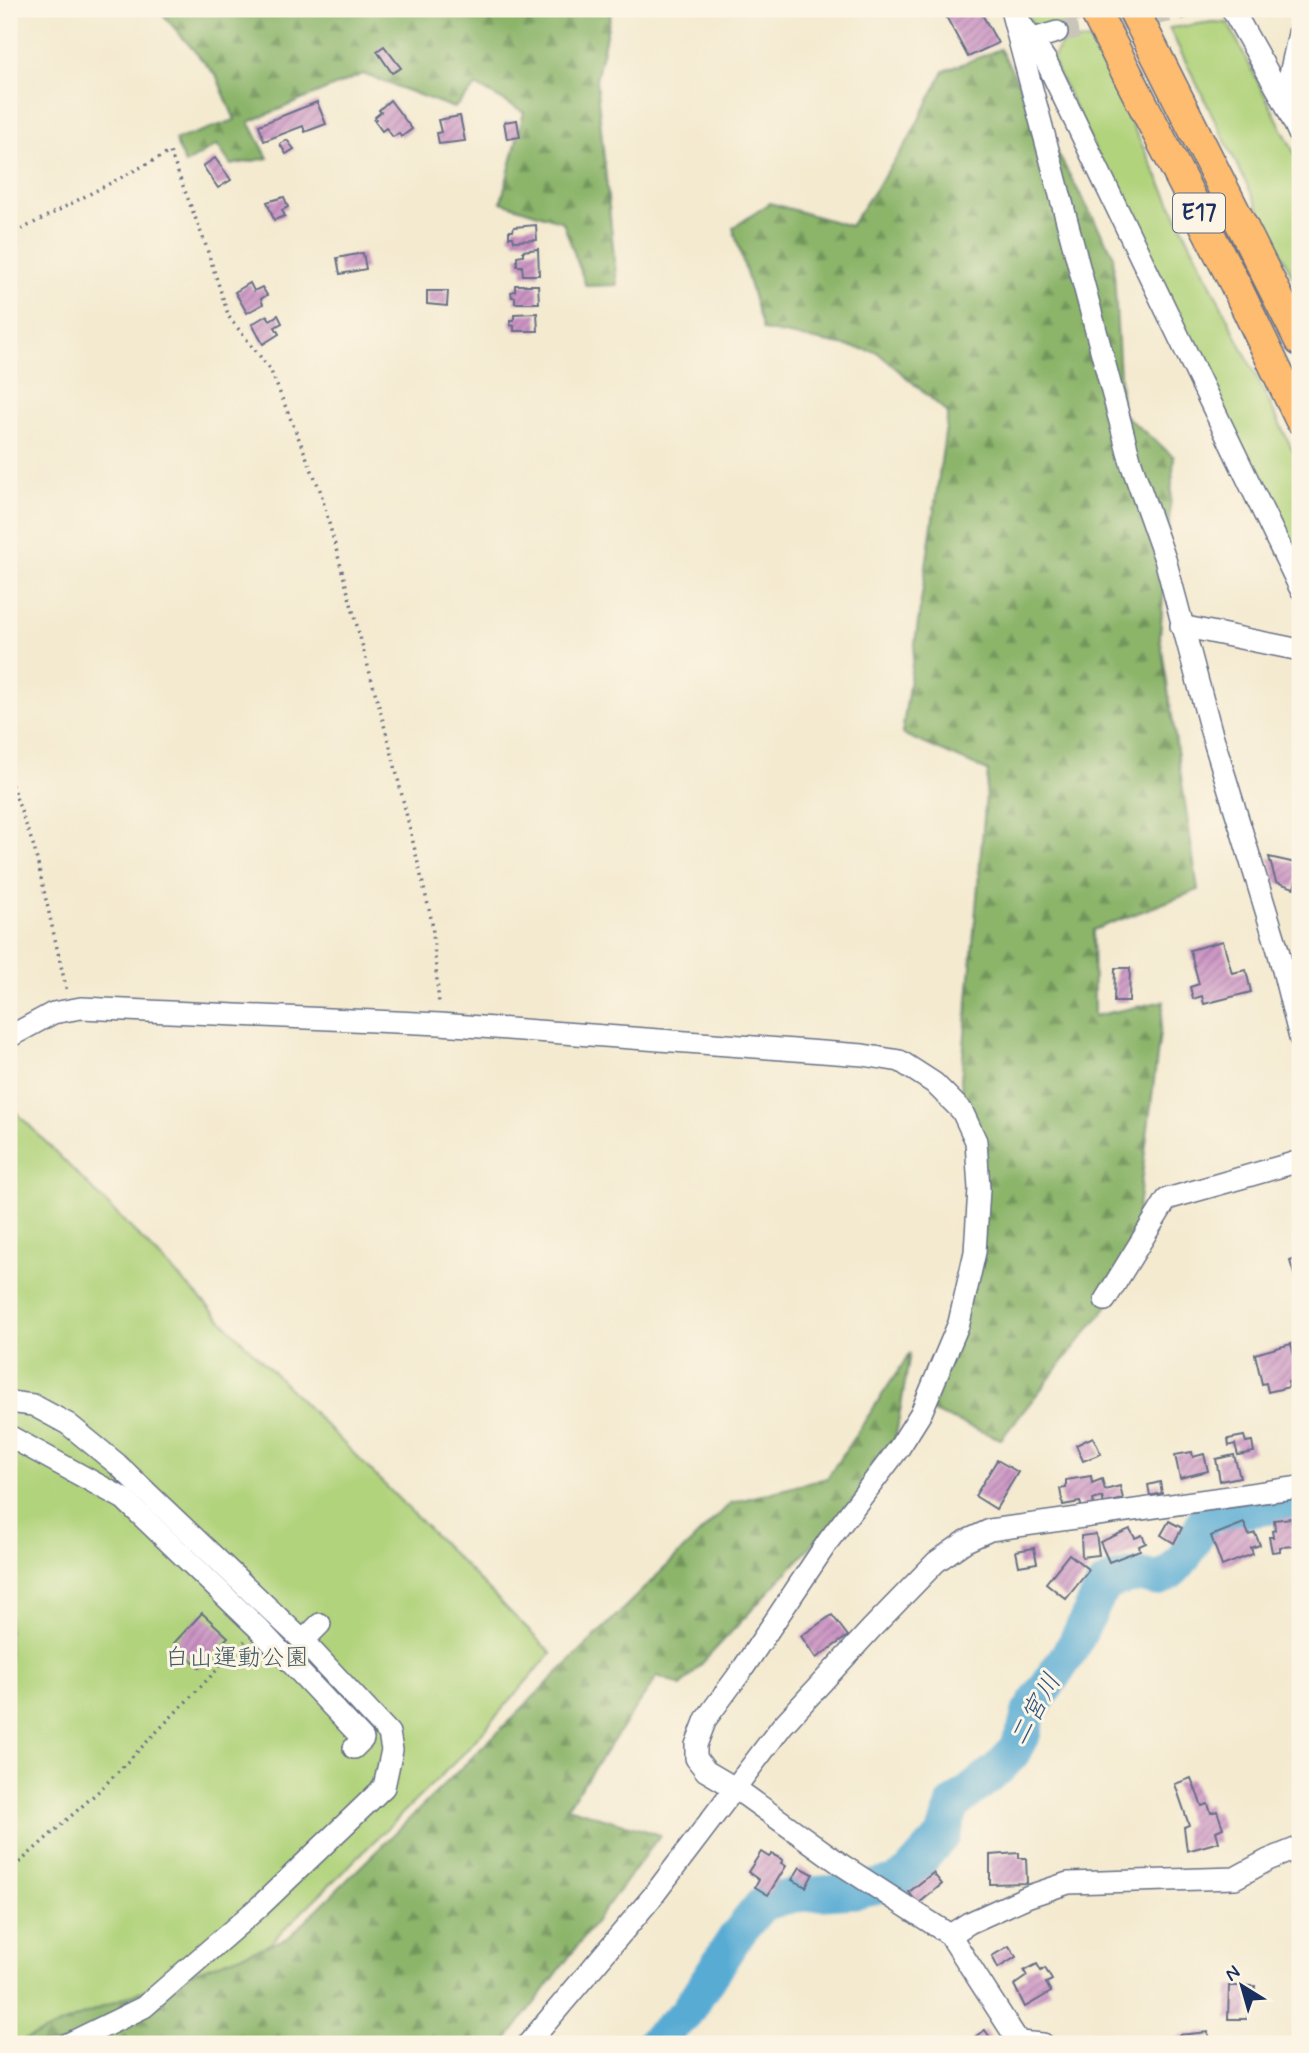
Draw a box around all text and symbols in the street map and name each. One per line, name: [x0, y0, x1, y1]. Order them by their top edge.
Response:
road number: E17: [1173, 194, 1225, 232]
park label: 白山運動公園: [165, 1643, 309, 1674]
water label: 二宮川: [1002, 1668, 1070, 1752]
north arrow: [1208, 1952, 1278, 2022]
text: N: [1220, 1960, 1245, 1987]

